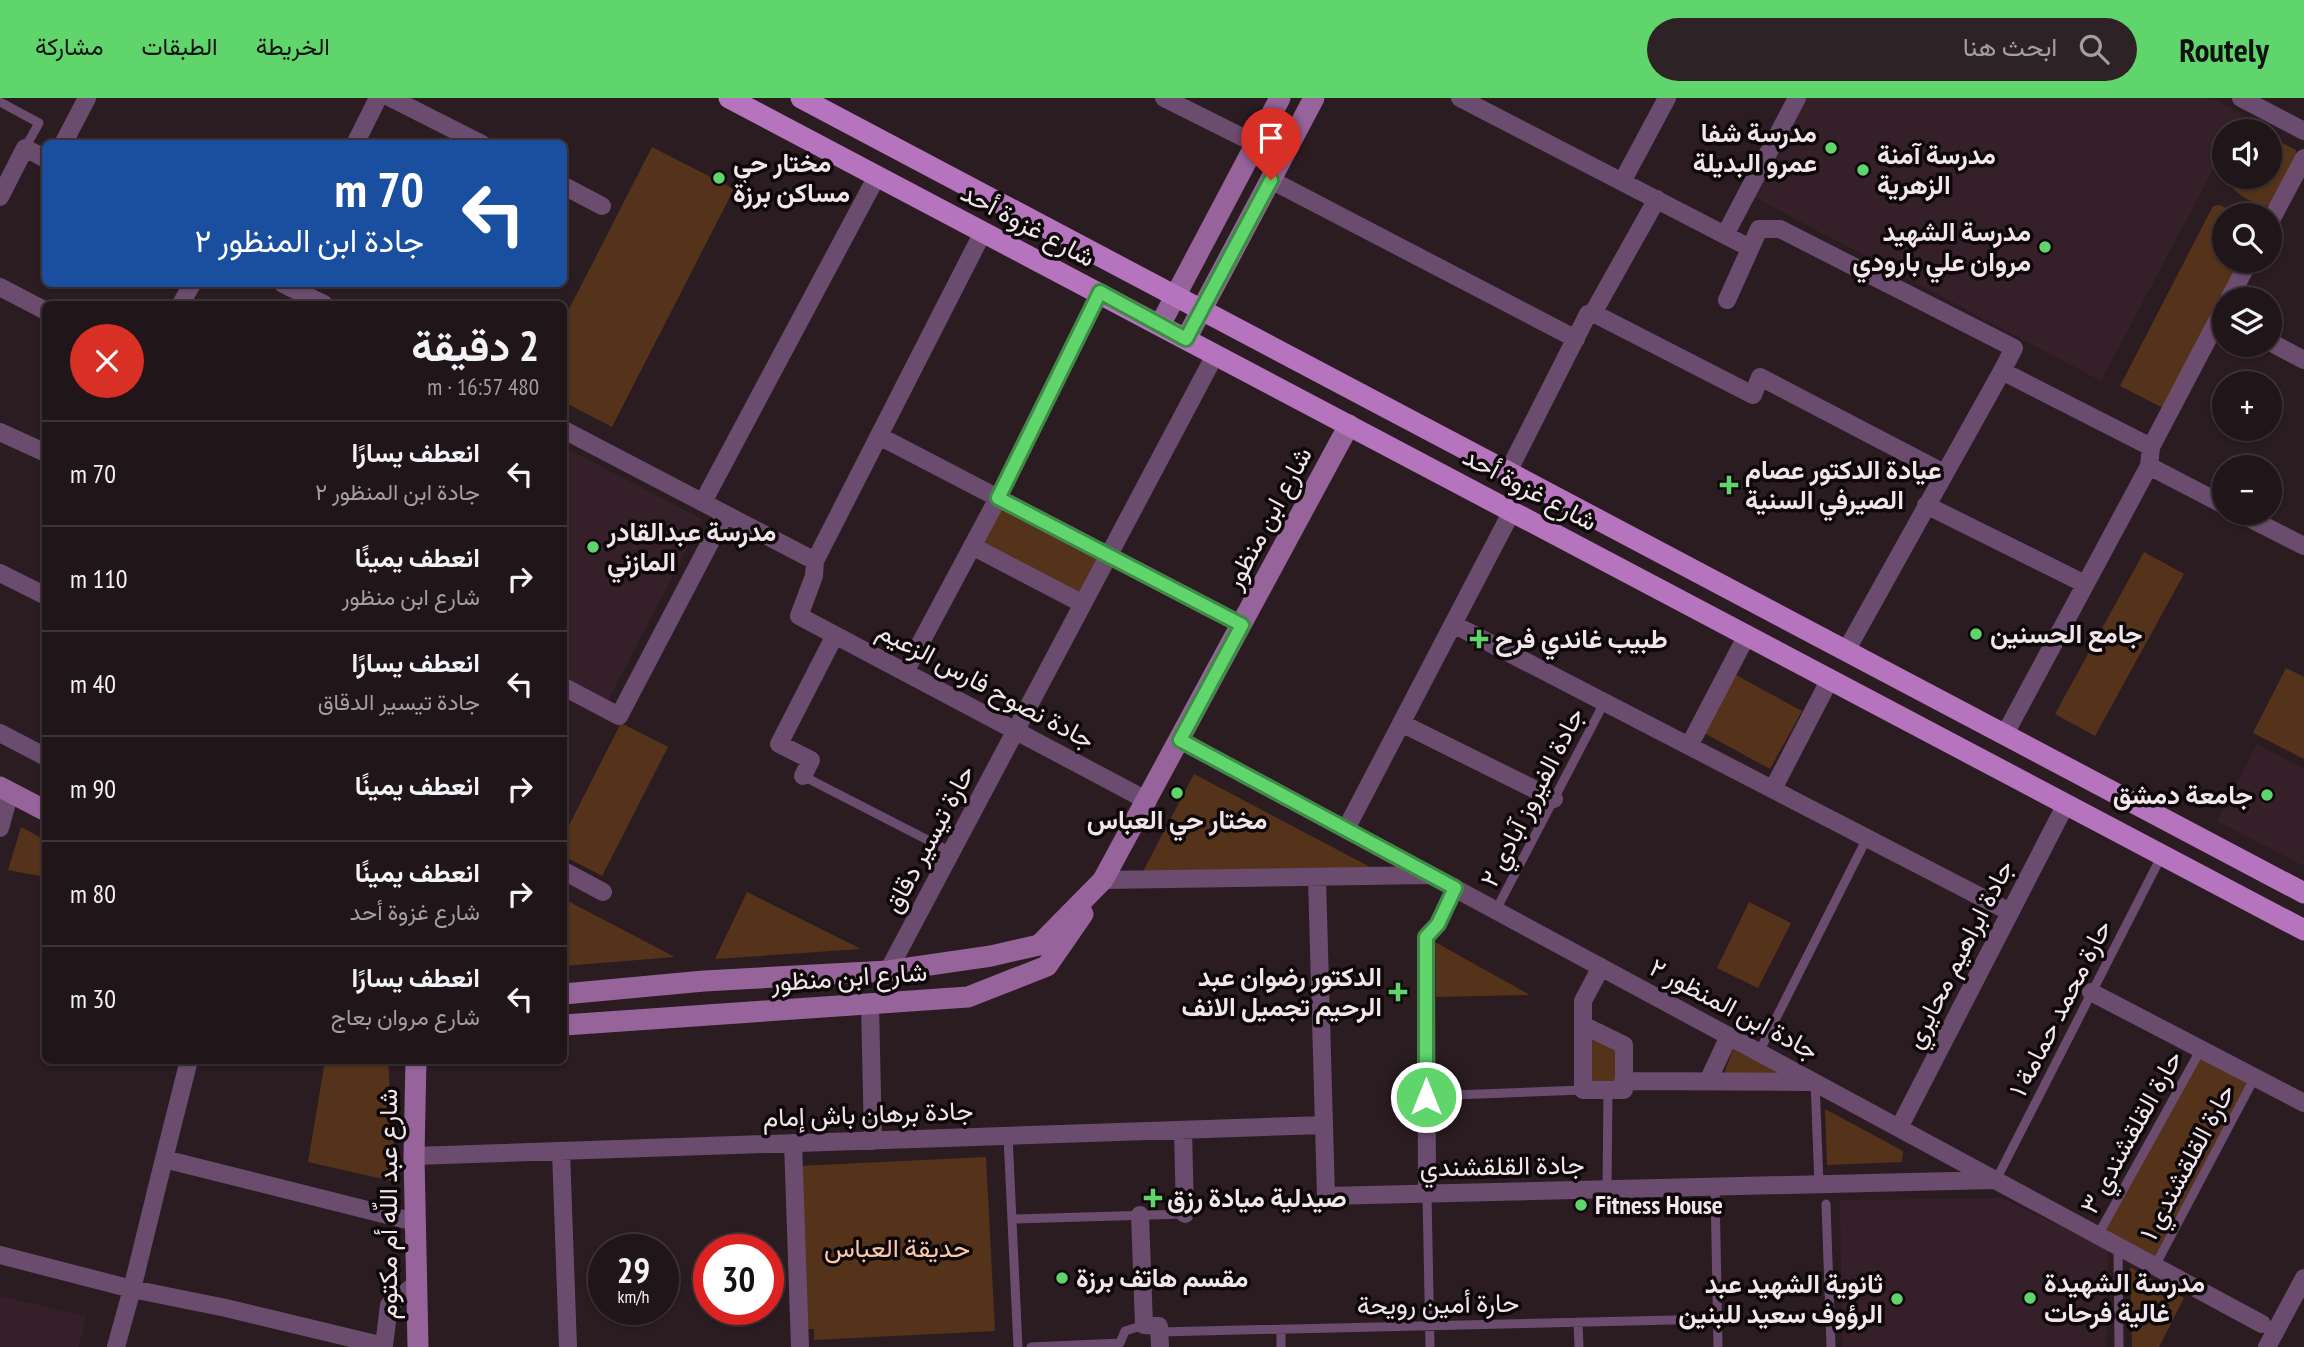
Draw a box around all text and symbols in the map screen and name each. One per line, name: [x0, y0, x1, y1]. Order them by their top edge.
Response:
search box: [1647, 18, 2137, 81]
text: Routely: [2179, 28, 2269, 71]
text: ابحث هنا: [1963, 30, 2057, 63]
icon: search: [2075, 30, 2113, 68]
text: مشاركة: [35, 31, 103, 62]
text: الطبقات: [141, 31, 218, 62]
text: الخريطة: [256, 31, 330, 62]
pin: [1241, 108, 1301, 180]
place label: مدرسة شفا عمرو البديلة: [1693, 116, 1817, 179]
icon: arrive: [1252, 119, 1290, 157]
map controls: [2212, 119, 2282, 525]
button: sound: [2212, 119, 2282, 189]
place label: مدرسة آمنة الزهرية: [1877, 138, 1996, 201]
marker: مدرسة شفا عمرو البديلة: [1823, 140, 1839, 156]
place label: مختار حي مساكن برزة: [733, 146, 850, 209]
text: 70 m: [335, 157, 424, 221]
marker: مدرسة آمنة الزهرية: [1855, 162, 1871, 178]
icon: left: [448, 168, 539, 259]
marker: مختار حي مساكن برزة: [711, 170, 727, 186]
street label: شارع غزوة أحد: [954, 175, 1101, 276]
button: search: [2212, 203, 2282, 273]
place label: مدرسة الشهيد مروان علي بارودي: [1852, 215, 2031, 284]
text: جادة ابن المنظور ٢: [194, 219, 424, 261]
marker: مدرسة الشهيد مروان علي بارودي: [2037, 239, 2053, 255]
button: layers: [2212, 287, 2282, 357]
text: 2 دقيقة: [411, 318, 539, 373]
button: close: [70, 324, 144, 398]
button: +: [2212, 371, 2282, 441]
text: 480 m · 16:57: [427, 372, 539, 401]
text: انعطف يسارًا: [352, 436, 480, 469]
street label: شارع غزوة أحد: [1456, 439, 1603, 540]
street label: شارع ابن منظور: [1216, 441, 1321, 596]
place label: عيادة الدكتور عصام الصيرفي السنية: [1745, 453, 1942, 522]
icon: left: [501, 455, 539, 493]
button: −: [2212, 455, 2282, 525]
text: 70 m: [70, 457, 116, 490]
marker: عيادة الدكتور عصام الصيرفي السنية: [1719, 475, 1739, 495]
text: جادة ابن المنظور ٢: [315, 477, 480, 506]
place label: مدرسة عبدالقادر المازني: [606, 515, 776, 584]
marker: مدرسة عبدالقادر المازني: [585, 539, 601, 555]
text: انعطف يمينًا: [355, 541, 480, 574]
icon: right: [501, 560, 539, 598]
text: 110 m: [70, 562, 128, 595]
text: شارع ابن منظور: [342, 582, 480, 611]
street label: جادة نصوح فارس الزعيم: [871, 613, 1101, 758]
place label: جامع الحسنين: [1990, 617, 2142, 652]
place label: طبيب غاندي فرح: [1495, 622, 1668, 661]
marker: جامع الحسنين: [1968, 626, 1984, 642]
marker: طبيب غاندي فرح: [1469, 629, 1489, 649]
text: انعطف يسارًا: [352, 646, 480, 679]
icon: left: [501, 665, 539, 703]
text: 40 m: [70, 667, 116, 700]
text: جادة تيسير الدقاق: [318, 687, 480, 716]
street label: جادة الفيروز آبادي ٢: [1472, 701, 1595, 894]
street label: حارة تيسير دقاق: [876, 759, 981, 919]
text: انعطف يمينًا: [355, 769, 480, 802]
icon: right: [501, 770, 539, 808]
text: 90 m: [70, 772, 116, 805]
place label: جامعة دمشق: [2113, 778, 2253, 811]
marker: مختار حي العباس: [1169, 785, 1185, 801]
marker: جامعة دمشق: [2259, 787, 2275, 803]
place label: مختار حي العباس: [1087, 803, 1267, 842]
street label: جادة ابراهيم محايري: [1897, 854, 2025, 1056]
text: انعطف يمينًا: [355, 856, 480, 889]
icon: right: [501, 875, 539, 913]
text: 80 m: [70, 877, 116, 910]
text: شارع غزوة أحد: [350, 897, 480, 926]
street label: حارة محمد حمامة ١: [2001, 914, 2118, 1102]
street label: جادة ابن المنظور ٢: [1644, 950, 1824, 1067]
street label: شارع ابن منظور: [769, 955, 928, 1000]
place label: الدكتور رضوان عبد الرحيم تجميل الانف: [1182, 960, 1382, 1024]
text: انعطف يسارًا: [352, 961, 480, 994]
icon: left: [501, 980, 539, 1018]
text: 30 m: [70, 982, 116, 1015]
marker: الدكتور رضوان عبد الرحيم تجميل الانف: [1388, 982, 1408, 1002]
text: شارع مروان بعاج: [331, 1002, 480, 1031]
street label: حارة القلقشندي ٣: [2072, 1044, 2193, 1222]
position arrow: [1389, 1060, 1463, 1134]
street label: حارة القلقشندي ١: [2132, 1078, 2246, 1248]
street label: شارع عبد اللّه أم مكتوم: [371, 1089, 406, 1320]
street label: جادة برهان باش إمام: [762, 1093, 974, 1135]
street label: جادة القلقشندي: [1419, 1148, 1585, 1188]
place label: صيدلية ميادة رزق: [1167, 1181, 1347, 1214]
place label: Fitness House: [1595, 1188, 1723, 1221]
marker: صيدلية ميادة رزق: [1145, 1190, 1161, 1206]
marker: Fitness House: [1573, 1197, 1589, 1213]
park label: حديقة العباس: [824, 1231, 970, 1264]
speed limit sign: 30: [693, 1234, 784, 1325]
text: 29: [617, 1247, 650, 1293]
place label: مقسم هاتف برزة: [1076, 1261, 1248, 1295]
place label: مدرسة الشهيدة غالية فرحات: [2044, 1266, 2205, 1329]
place label: ثانوية الشهيد عبد الرؤوف سعيد للبنين: [1678, 1267, 1883, 1330]
marker: مقسم هاتف برزة: [1054, 1270, 1070, 1286]
text: km/h: [618, 1285, 649, 1308]
street label: حارة أمين رويحة: [1356, 1286, 1520, 1321]
marker: مدرسة الشهيدة غالية فرحات: [2022, 1290, 2038, 1306]
marker: ثانوية الشهيد عبد الرؤوف سعيد للبنين: [1889, 1291, 1905, 1307]

